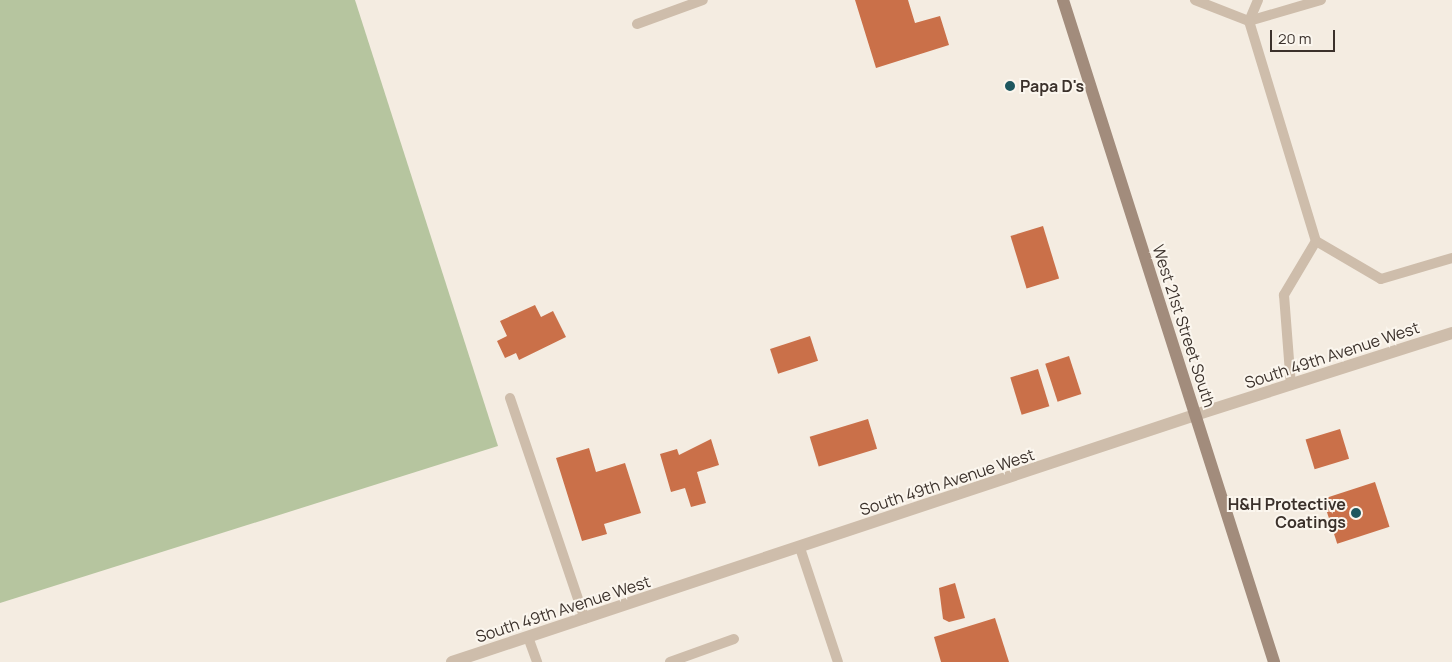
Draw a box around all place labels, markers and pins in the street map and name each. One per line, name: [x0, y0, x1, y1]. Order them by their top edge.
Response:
place label: Papa D's: [1020, 76, 1084, 96]
marker: Papa D's: [1004, 80, 1016, 92]
place label: H&H Protective Coatings: [1228, 494, 1346, 532]
marker: H&H Protective Coatings: [1350, 507, 1362, 519]

